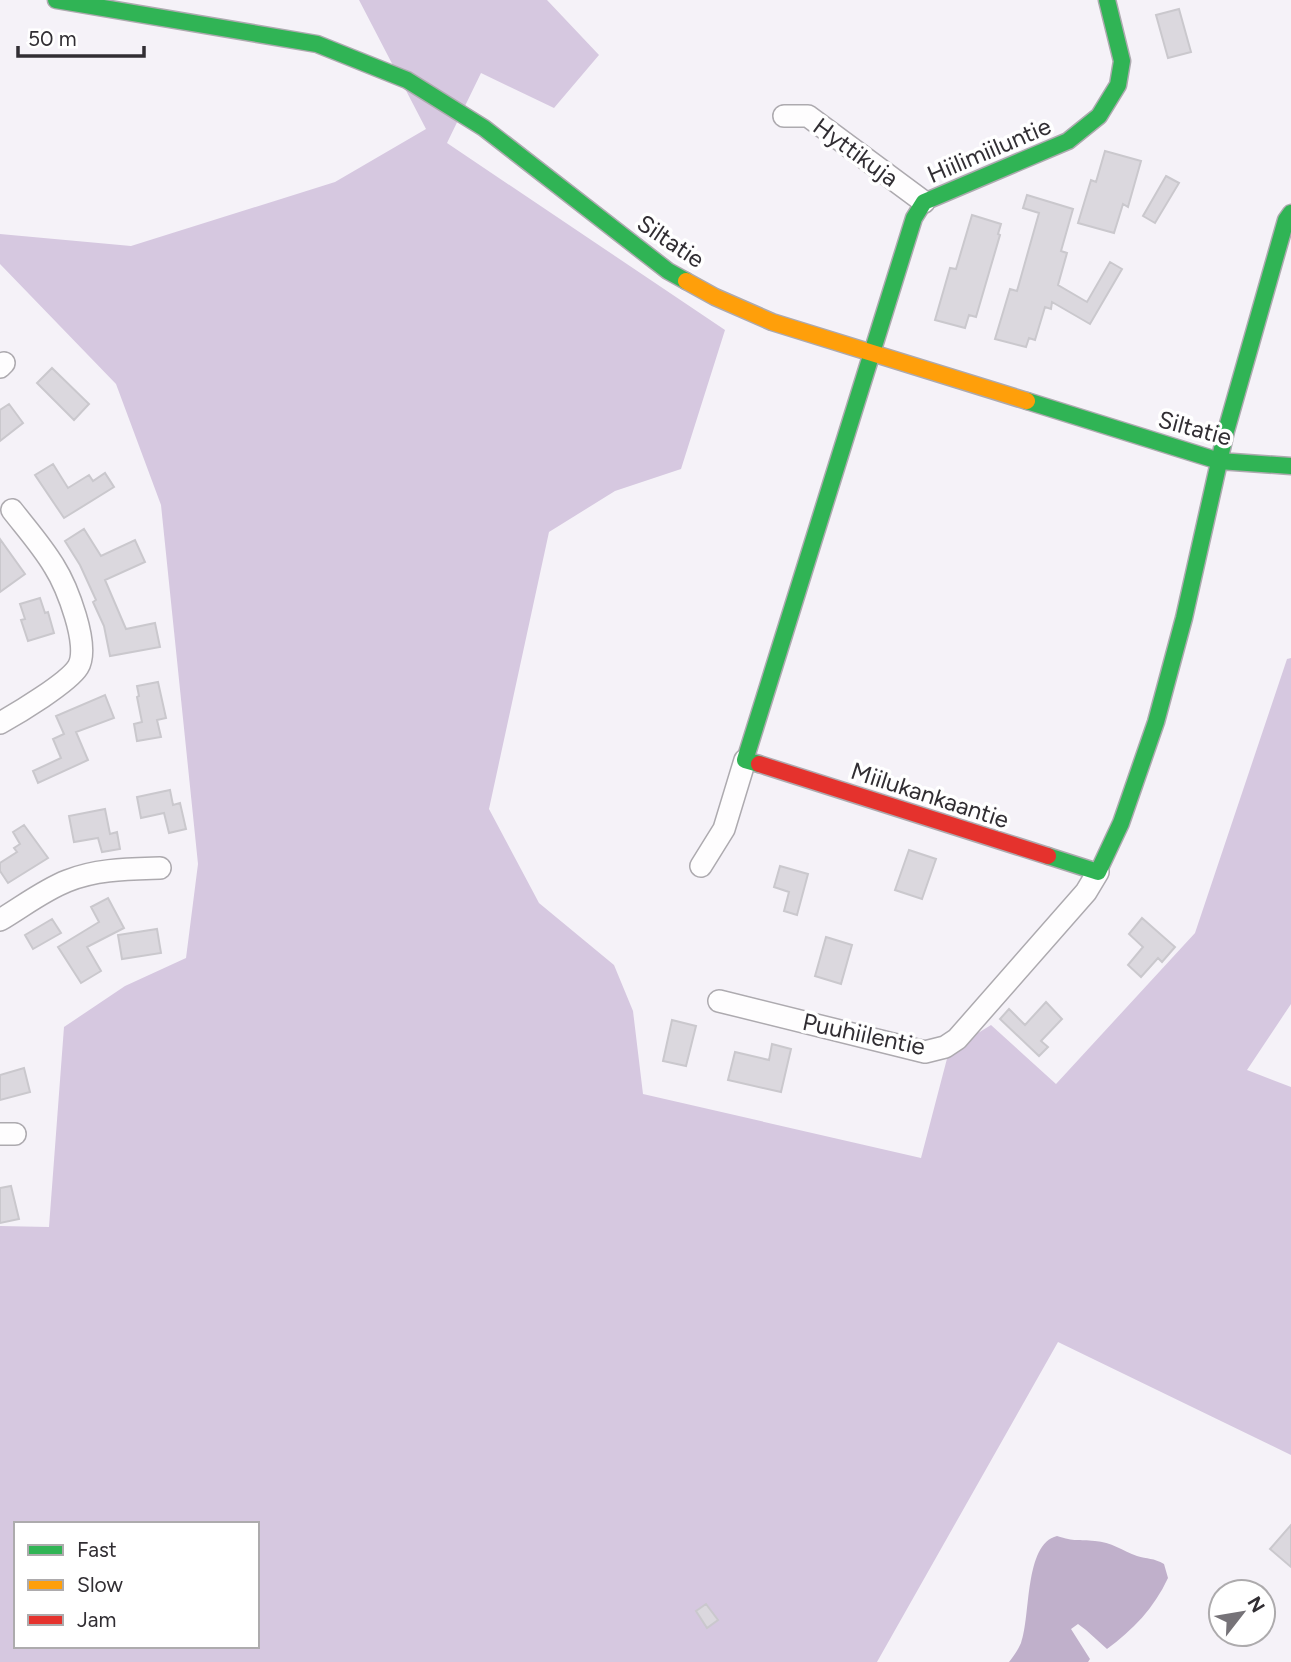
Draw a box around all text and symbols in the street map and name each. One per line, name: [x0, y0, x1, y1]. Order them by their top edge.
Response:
scale bar: [18, 14, 144, 58]
text: 50 m: [28, 26, 77, 51]
street label: Hyttikuja: [808, 111, 904, 193]
street label: Hiilimiiluntie: [923, 111, 1055, 189]
street label: Siltatie: [632, 208, 710, 274]
street label: Siltatie: [1155, 404, 1235, 452]
street label: Miilukankaantie: [847, 756, 1013, 834]
street label: Puuhiilentie: [800, 1007, 928, 1061]
legend: [14, 1522, 259, 1648]
text: Fast: [77, 1537, 117, 1562]
text: Slow: [77, 1572, 123, 1597]
north arrow: [1207, 1578, 1277, 1648]
text: N: [1243, 1592, 1270, 1617]
text: Jam: [77, 1607, 116, 1632]

